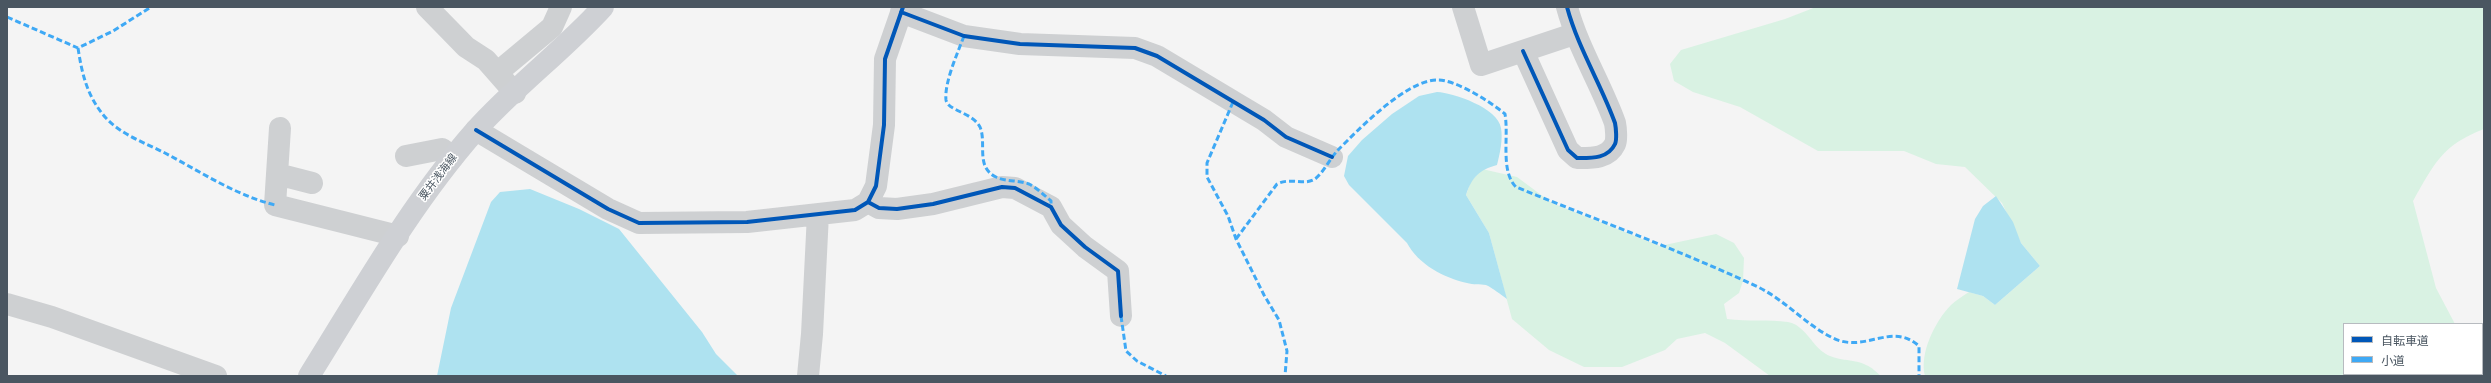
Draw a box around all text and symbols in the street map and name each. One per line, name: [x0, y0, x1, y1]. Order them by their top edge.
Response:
street label: 粟井浅海線: [416, 151, 460, 203]
legend: [2343, 323, 2483, 375]
text: 自転車道: [2381, 334, 2429, 348]
text: 小道: [2381, 354, 2405, 368]

